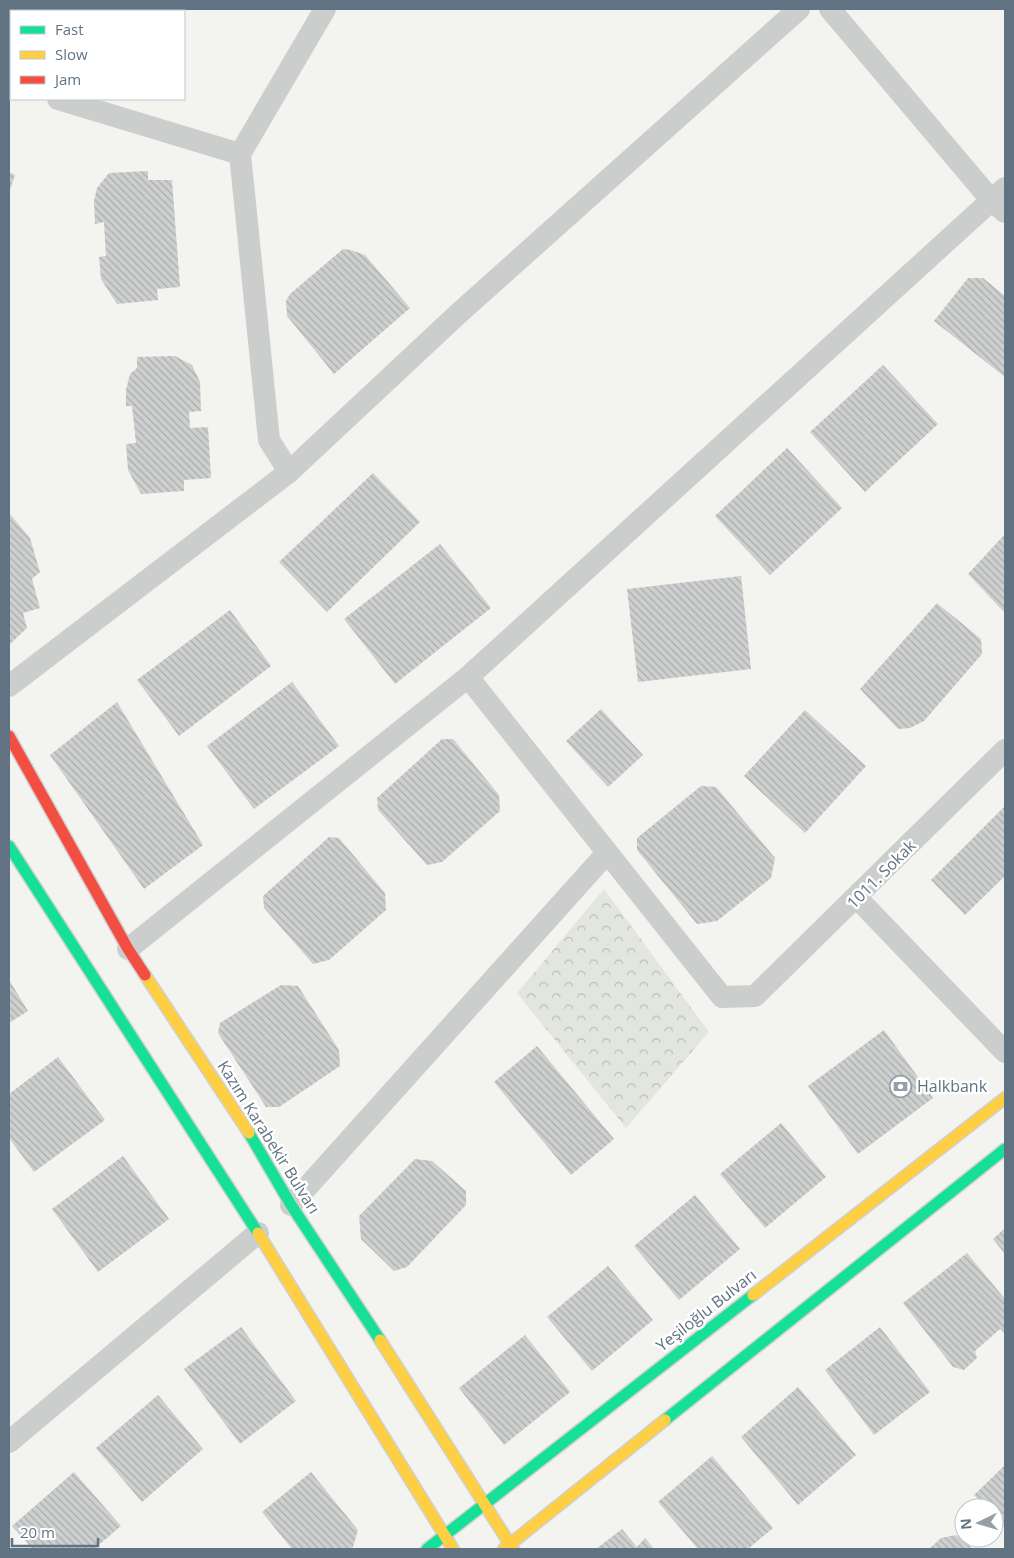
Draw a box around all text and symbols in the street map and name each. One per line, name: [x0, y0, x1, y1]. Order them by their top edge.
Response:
legend: [10, 10, 185, 100]
text: Fast: [55, 19, 84, 39]
text: Slow: [55, 44, 88, 64]
text: Jam: [53, 69, 81, 89]
street label: 1011. Sokak: [842, 834, 921, 913]
street label: Kazım Karabekir Bulvarı: [213, 1056, 325, 1218]
bank icon: Halkbank: [889, 1074, 913, 1098]
place label: Halkbank: [917, 1075, 988, 1097]
street label: Yeşiloğlu Bulvarı: [651, 1264, 761, 1356]
north arrow: [954, 1498, 1004, 1548]
scale bar: [12, 1516, 99, 1548]
text: N: [956, 1518, 976, 1531]
text: 20 m: [20, 1522, 55, 1542]

